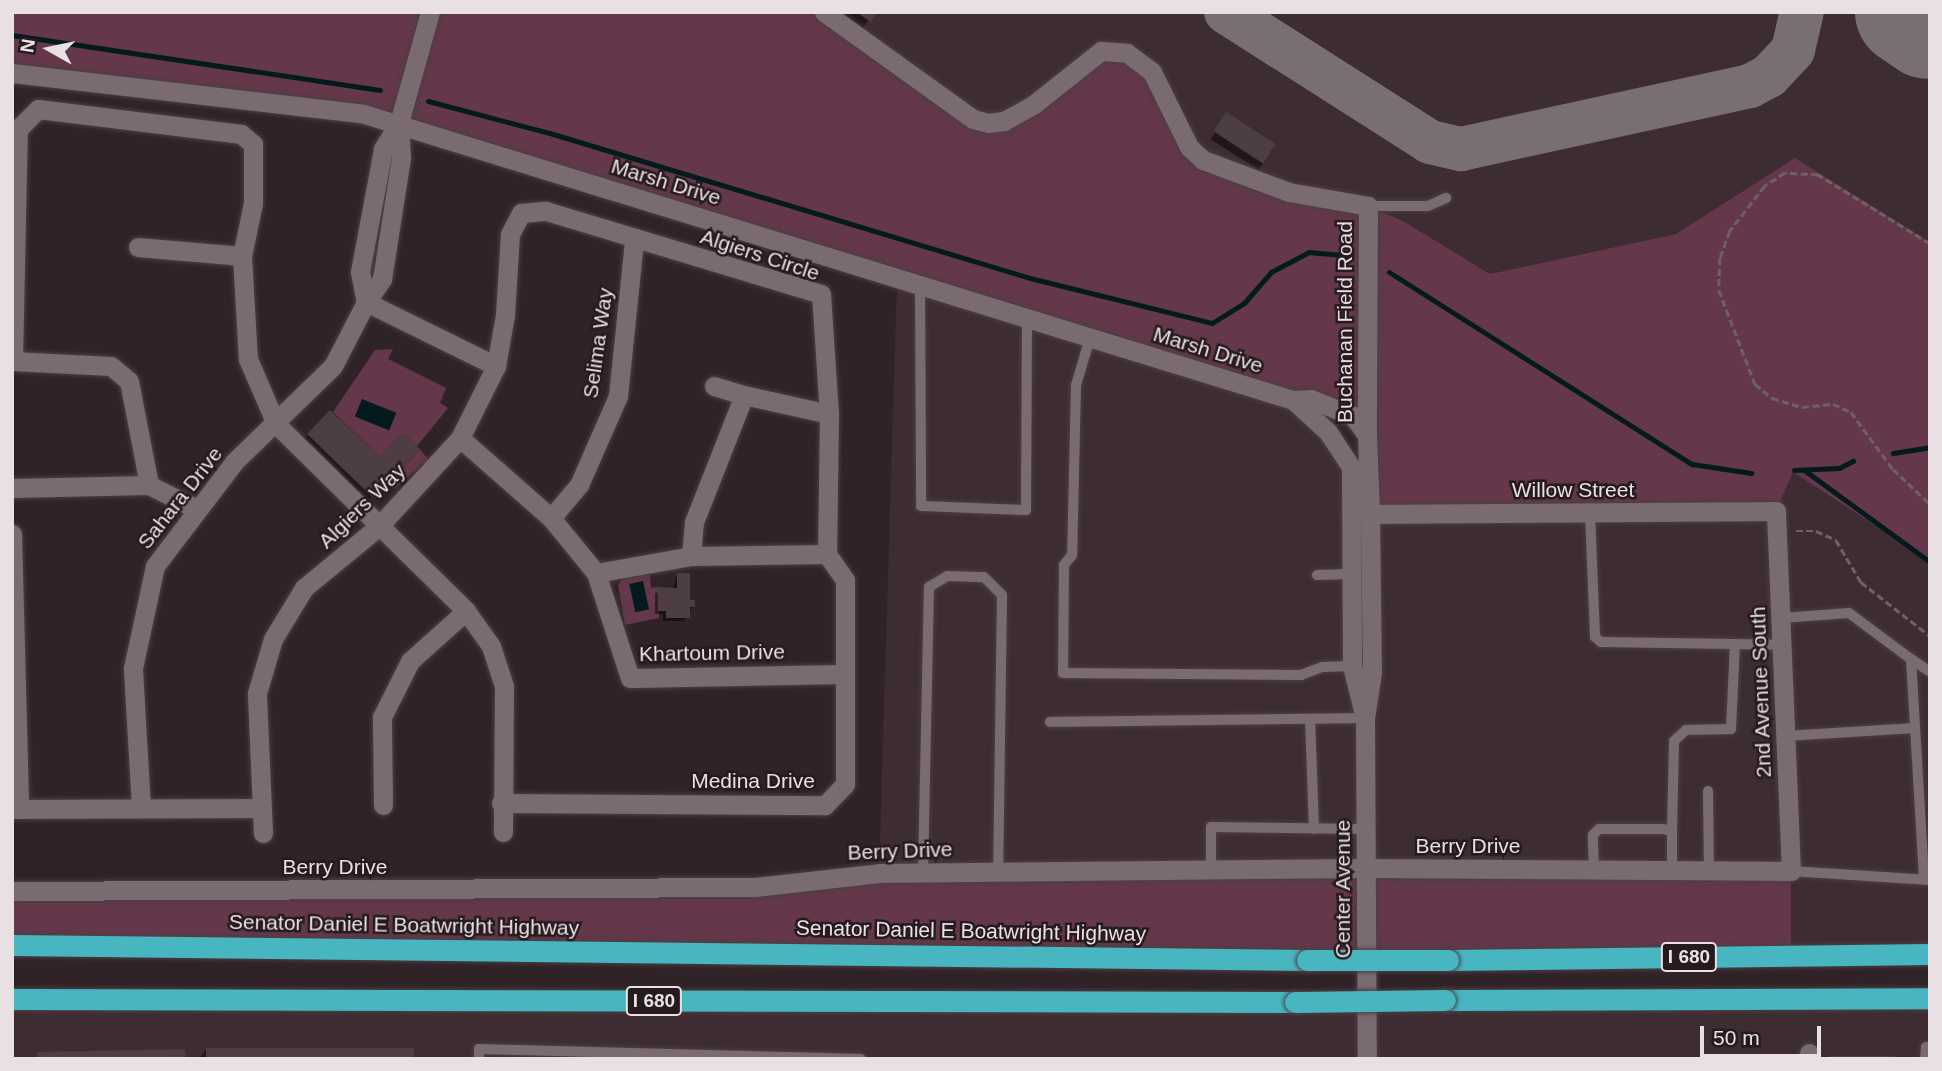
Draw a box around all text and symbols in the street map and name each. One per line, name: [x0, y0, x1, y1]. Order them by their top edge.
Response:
north arrow: [14, 14, 84, 84]
text: N: [16, 37, 39, 54]
street label: Marsh Drive: [608, 153, 724, 211]
street label: Buchanan Field Road: [1332, 221, 1358, 423]
street label: Algiers Circle: [697, 224, 823, 286]
street label: Selima Way: [578, 286, 618, 400]
street label: Marsh Drive: [1150, 321, 1266, 379]
street label: Sahara Drive: [132, 442, 228, 554]
street label: Algiers Way: [313, 458, 411, 554]
street label: Willow Street: [1512, 477, 1634, 503]
street label: 2nd Avenue South: [1745, 605, 1777, 779]
street label: Khartoum Drive: [639, 639, 785, 667]
street label: Medina Drive: [691, 768, 815, 794]
street label: Center Avenue: [1330, 819, 1356, 959]
street label: Berry Drive: [1415, 833, 1521, 859]
street label: Berry Drive: [847, 837, 953, 865]
street label: Berry Drive: [282, 854, 388, 880]
street label: Senator Daniel E Boatwright Highway: [229, 909, 579, 941]
street label: Senator Daniel E Boatwright Highway: [796, 915, 1146, 947]
road number: I 680: [1659, 942, 1719, 973]
road number: I 680: [624, 986, 684, 1016]
scale bar: [1704, 1012, 1825, 1056]
text: 50 m: [1713, 1026, 1760, 1049]

